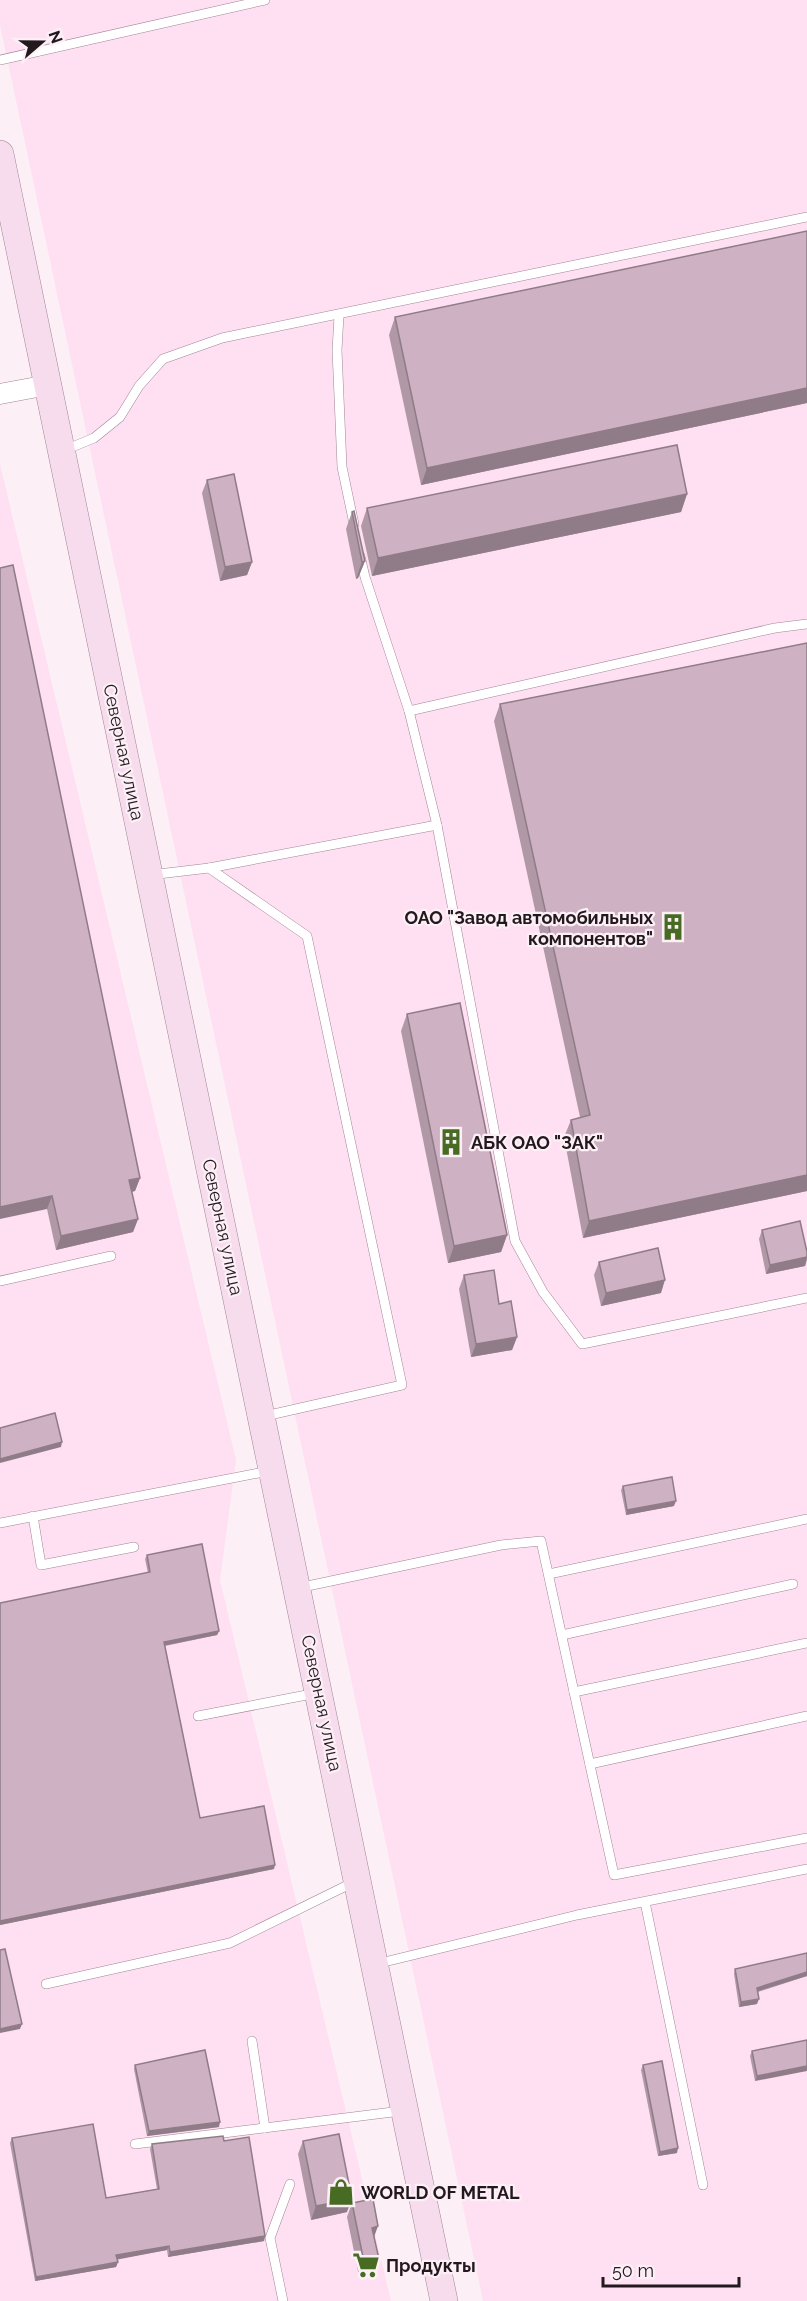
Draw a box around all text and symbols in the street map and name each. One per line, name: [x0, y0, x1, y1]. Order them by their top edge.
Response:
north arrow: [12, 12, 72, 72]
text: N: [45, 28, 67, 46]
street label: Северная улица: [99, 682, 149, 822]
place label: ОАО "Завод автомобильных компонентов": [405, 907, 653, 949]
building icon: ОАО "Завод автомобильных компонентов": [658, 912, 688, 942]
building icon: АБК ОАО "ЗАК": [436, 1127, 466, 1157]
place label: АБК ОАО "ЗАК": [471, 1132, 603, 1153]
street label: Северная улица: [198, 1157, 248, 1297]
street label: Северная улица: [297, 1633, 347, 1773]
shop icon: WORLD OF METAL: [326, 2177, 356, 2207]
place label: WORLD OF METAL: [361, 2182, 520, 2203]
supermarket icon: Продукты: [351, 2250, 381, 2280]
scale bar: [603, 2250, 740, 2288]
place label: Продукты: [386, 2255, 476, 2276]
text: 50 m: [612, 2260, 654, 2281]

